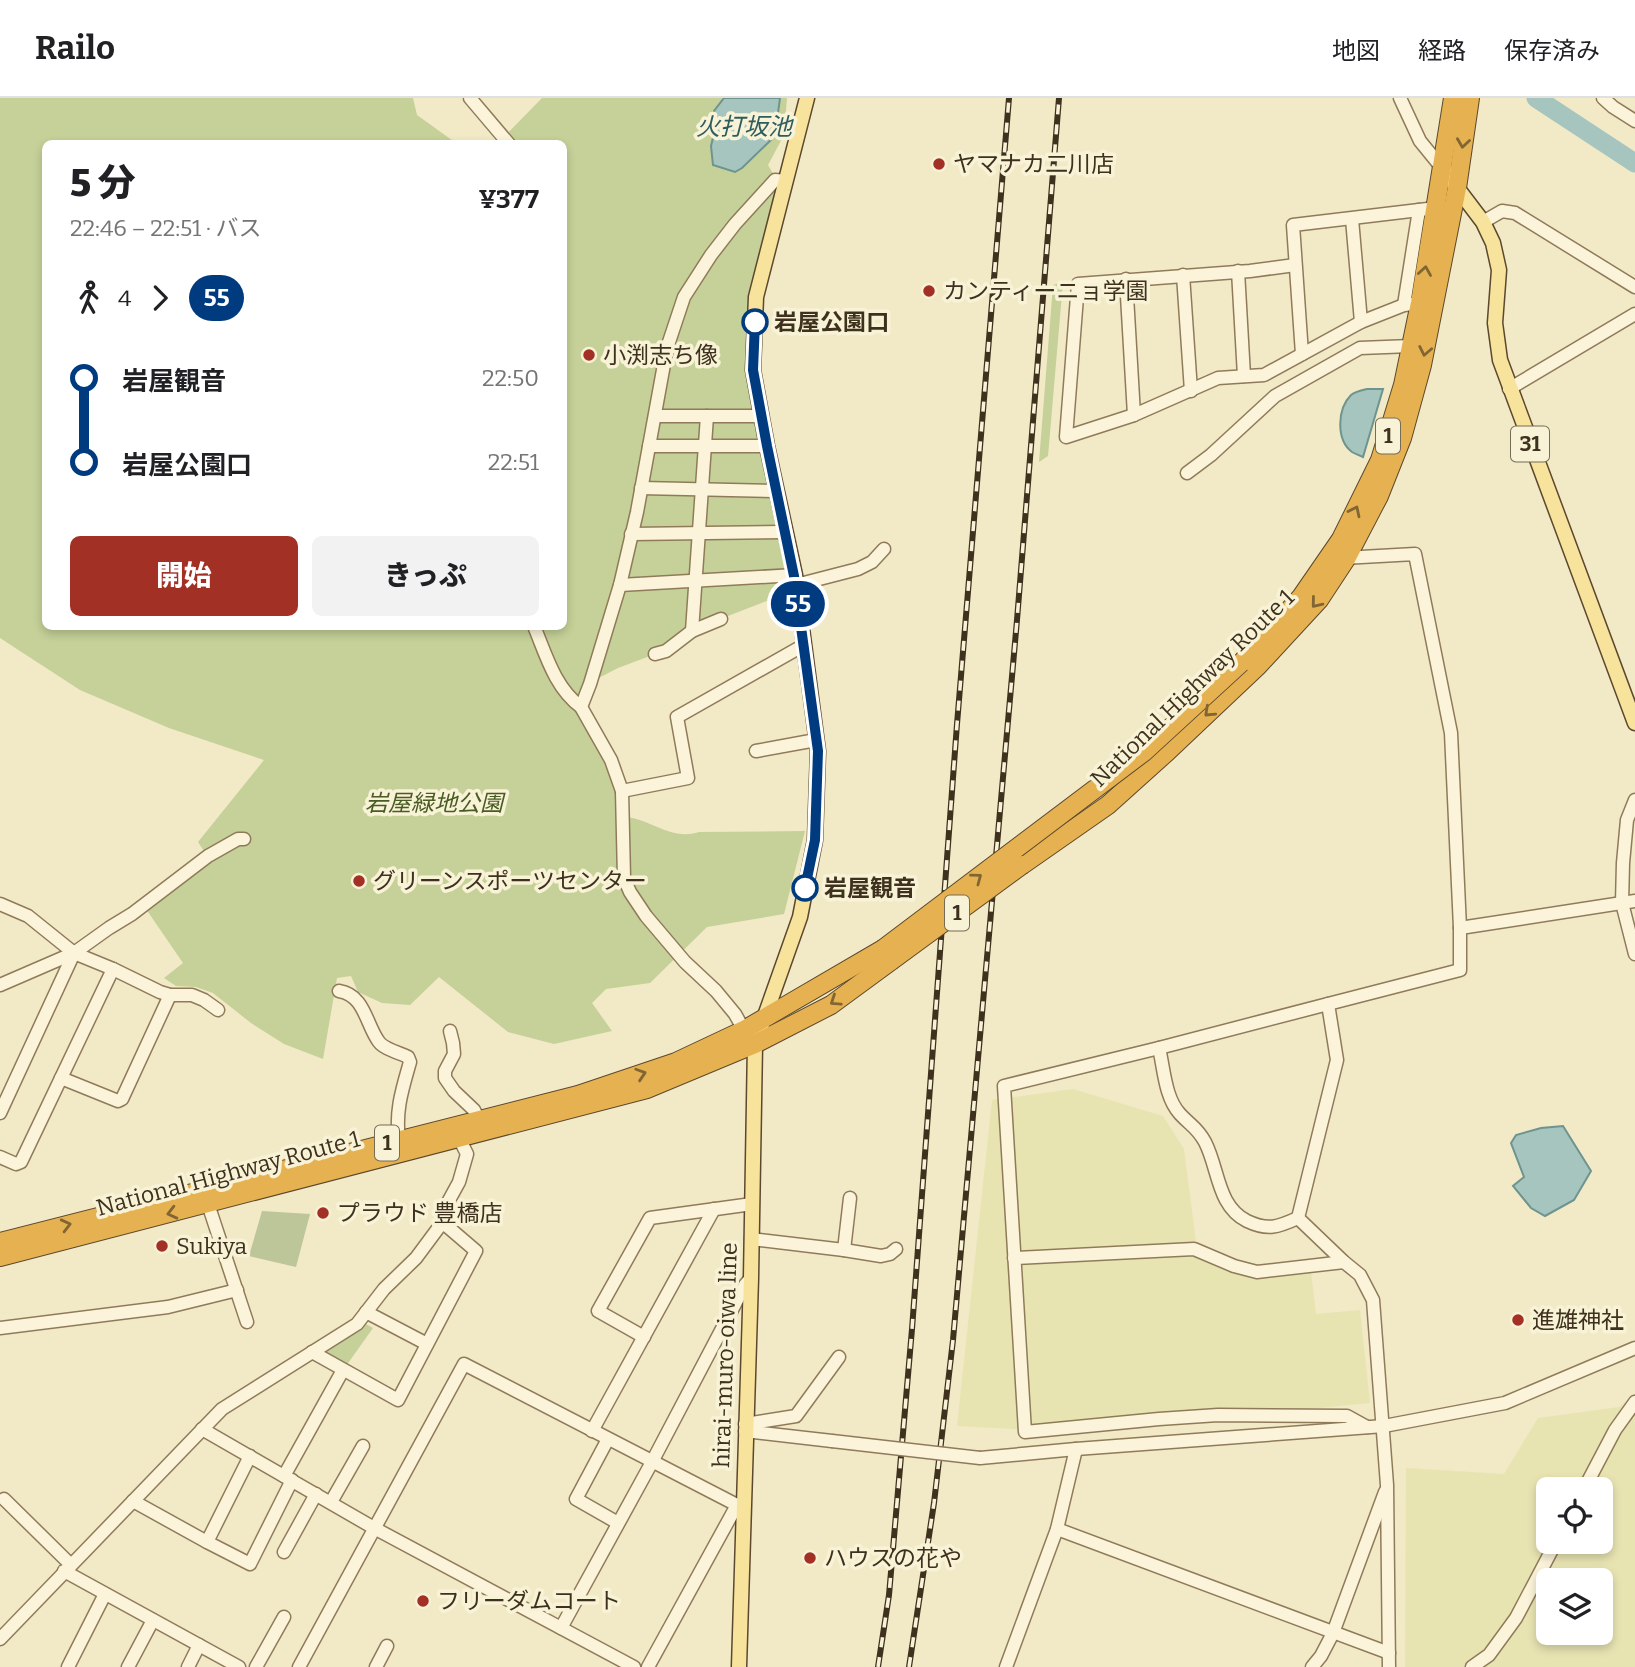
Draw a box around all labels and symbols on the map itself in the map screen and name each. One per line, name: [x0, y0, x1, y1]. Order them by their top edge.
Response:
water label: 火打坂池: [696, 113, 794, 141]
one-way arrow: [1456, 137, 1471, 149]
place label: ヤマナカ二川店: [953, 150, 1114, 178]
marker: ヤマナカ二川店: [931, 156, 947, 172]
one-way arrow: [1417, 265, 1432, 276]
place label: カンティーニョ学園: [943, 277, 1149, 305]
marker: カンティーニョ学園: [921, 283, 937, 299]
place label: 岩屋公園口: [774, 308, 889, 336]
marker: 岩屋公園口: [742, 309, 768, 335]
place label: 小渕志ち像: [603, 341, 718, 369]
one-way arrow: [1418, 345, 1433, 357]
marker: 小渕志ち像: [581, 347, 597, 363]
road number: 1: [1376, 418, 1400, 454]
road number: 31: [1511, 426, 1549, 462]
one-way arrow: [1346, 506, 1360, 518]
line badge: 55: [766, 581, 830, 627]
street label: National Highway Route 1: [1084, 583, 1300, 793]
one-way arrow: [1312, 594, 1324, 607]
one-way arrow: [1204, 704, 1217, 717]
park label: 岩屋緑地公園: [365, 789, 506, 817]
place label: グリーンスポーツセンター: [373, 867, 647, 895]
marker: グリーンスポーツセンター: [351, 873, 367, 889]
place label: 岩屋観音: [824, 874, 916, 902]
one-way arrow: [969, 874, 981, 887]
marker: 岩屋観音: [792, 875, 818, 901]
road number: 1: [945, 896, 969, 930]
one-way arrow: [830, 993, 843, 1005]
one-way arrow: [635, 1068, 647, 1082]
street label: National Highway Route 1: [93, 1124, 364, 1222]
road number: 1: [375, 1126, 399, 1160]
place label: プラウド 豊橋店: [337, 1199, 503, 1227]
one-way arrow: [166, 1205, 178, 1219]
marker: プラウド 豊橋店: [315, 1205, 331, 1221]
one-way arrow: [60, 1219, 72, 1233]
place label: Sukiya: [176, 1232, 248, 1260]
marker: Sukiya: [154, 1238, 170, 1254]
street label: hirai-muro-oiwa line: [707, 1242, 743, 1468]
place label: 進雄神社: [1532, 1306, 1624, 1334]
marker: 進雄神社: [1510, 1312, 1526, 1328]
place label: ハウスの花や: [824, 1544, 962, 1572]
marker: ハウスの花や: [802, 1550, 818, 1566]
place label: フリーダムコート: [437, 1587, 621, 1615]
marker: フリーダムコート: [415, 1593, 431, 1609]

